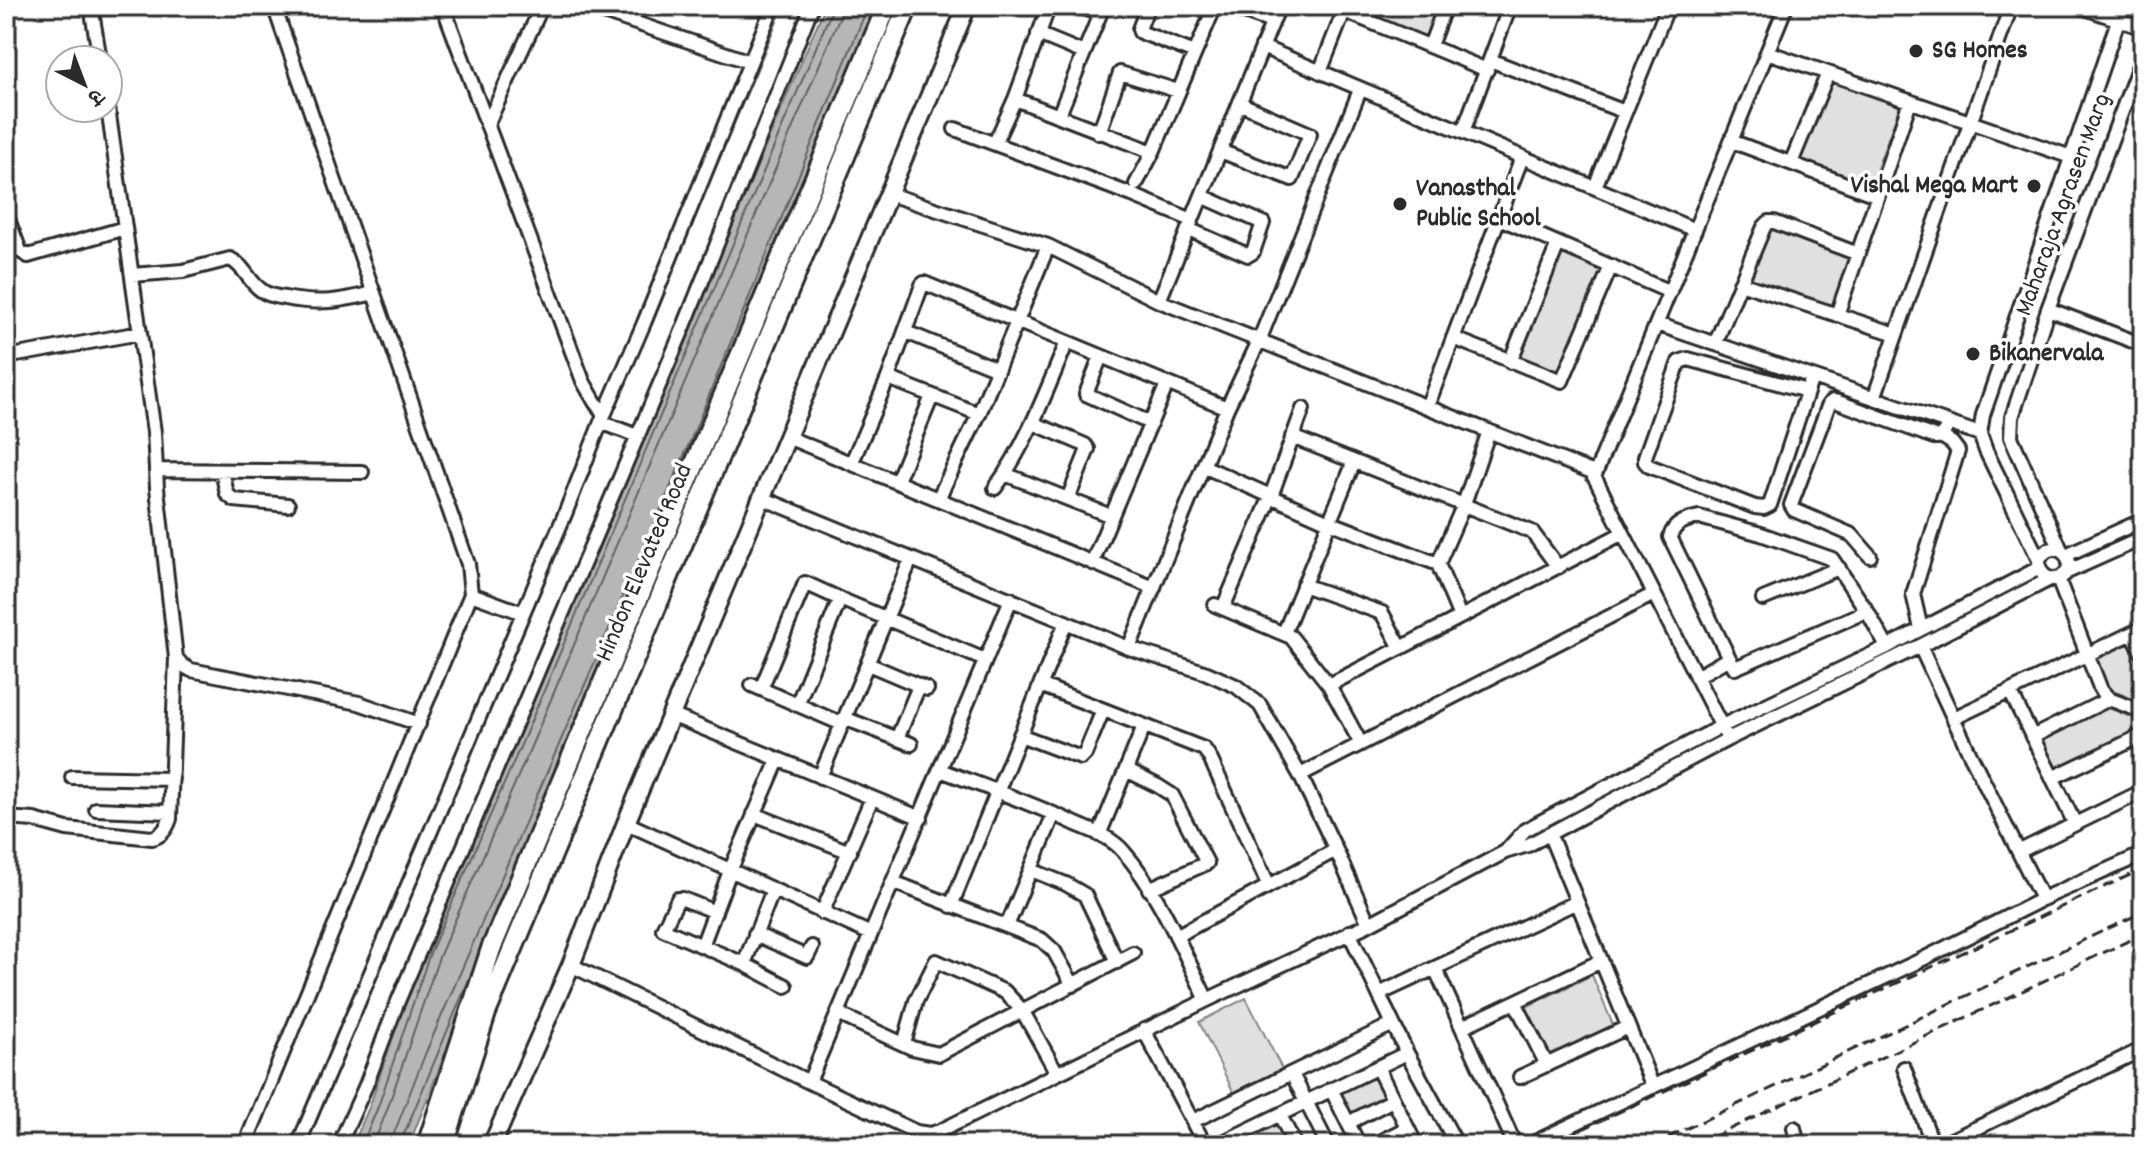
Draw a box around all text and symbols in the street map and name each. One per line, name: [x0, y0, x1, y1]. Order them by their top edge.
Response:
place label: SG Homes: [1932, 33, 2028, 70]
marker: SG Homes: [1907, 42, 1925, 60]
north arrow: [44, 44, 124, 124]
text: उ: [79, 80, 111, 113]
street label: Maharaja Agrasen Marg: [2007, 88, 2121, 322]
place label: Vishal Mega Mart: [1851, 168, 2018, 205]
place label: Vanasthal Public School: [1416, 171, 1542, 238]
marker: Vishal Mega Mart: [2025, 177, 2043, 195]
marker: Vanasthal Public School: [1391, 195, 1409, 213]
place label: Bikanervala: [1989, 336, 2104, 373]
marker: Bikanervala: [1964, 345, 1982, 363]
street label: Hindon Elevated Road: [587, 458, 703, 668]

